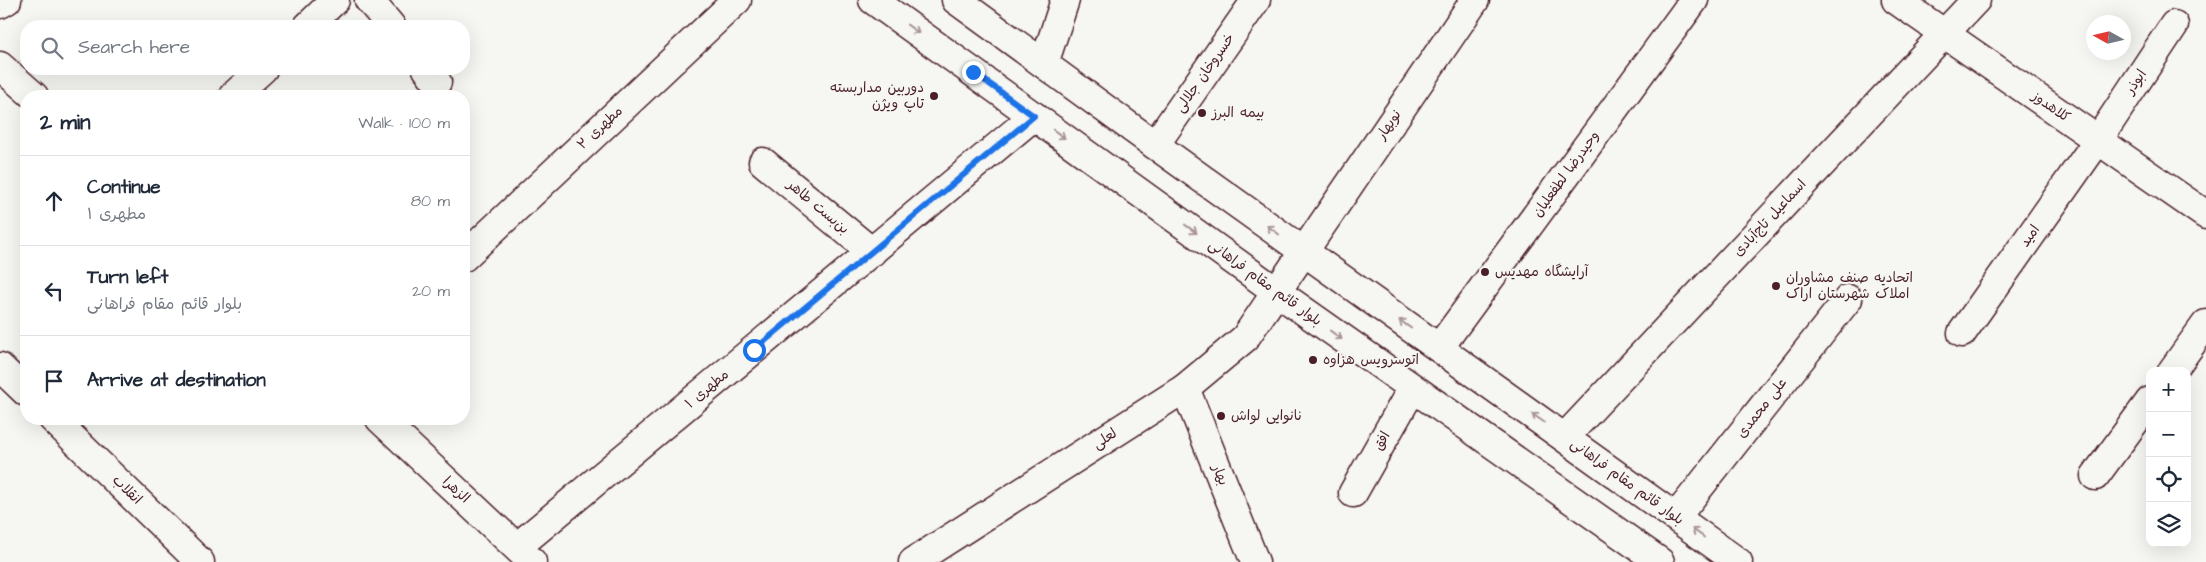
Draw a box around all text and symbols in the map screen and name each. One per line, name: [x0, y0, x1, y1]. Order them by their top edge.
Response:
north arrow: [2086, 15, 2131, 60]
search box: [20, 20, 470, 75]
one-way arrow: [906, 23, 919, 34]
street label: خسروخان جلالی: [1170, 29, 1240, 117]
icon: search: [38, 34, 66, 62]
text: Search here: [78, 34, 190, 61]
route end: [962, 61, 985, 84]
street label: ابوذر: [2120, 66, 2152, 99]
place label: دوربین مداربسته تاپ ویژن: [830, 78, 925, 114]
street label: کلاهدوز: [2027, 86, 2074, 127]
marker: دوربین مداربسته تاپ ویژن: [928, 90, 940, 102]
street label: مطهری ۲: [573, 102, 627, 154]
place label: بیمه البرز: [1211, 103, 1264, 123]
street label: نوبهار: [1371, 106, 1406, 145]
marker: بیمه البرز: [1196, 107, 1208, 119]
text: 2 min: [40, 108, 90, 137]
text: Walk · 100 m: [358, 112, 450, 134]
street label: وحیدرضا لطفعلیان: [1528, 127, 1604, 221]
one-way arrow: [1052, 129, 1066, 139]
text: Continue: [87, 174, 161, 201]
street label: بن‌بست طاهر: [782, 174, 853, 239]
street label: اسماعیل تاج‌آبادی: [1729, 175, 1811, 261]
icon: ahead: [40, 187, 68, 215]
text: 80 m: [411, 190, 450, 212]
text: مطهری ۱: [87, 203, 146, 225]
street label: امید: [2015, 221, 2045, 251]
one-way arrow: [1184, 224, 1198, 234]
one-way arrow: [1266, 225, 1280, 235]
street label: بلوار قائم مقام فراهانی: [1204, 235, 1326, 331]
place label: آرایشگاه مهدیس: [1495, 262, 1589, 282]
text: Turn left: [87, 264, 168, 291]
marker: آرایشگاه مهدیس: [1479, 266, 1491, 278]
place label: اتحادیه صنف مشاوران املاک شهرستان اراک: [1786, 268, 1913, 304]
icon: left: [40, 277, 68, 305]
text: 20 m: [412, 280, 450, 302]
marker: اتحادیه صنف مشاوران املاک شهرستان اراک: [1770, 280, 1782, 292]
text: بلوار قائم مقام فراهانی: [87, 293, 242, 315]
one-way arrow: [1398, 319, 1412, 329]
one-way arrow: [1329, 330, 1343, 340]
route start: [743, 339, 766, 362]
place label: اتوسرویس هزاوه: [1323, 350, 1419, 370]
marker: اتوسرویس هزاوه: [1307, 354, 1319, 366]
street label: مطهری ۱: [681, 365, 733, 413]
icon: arrive: [40, 367, 68, 395]
text: Arrive at destination: [87, 367, 266, 394]
map controls: [2146, 367, 2191, 547]
button: +: [2146, 367, 2191, 412]
street label: علی محمدی: [1732, 374, 1792, 442]
place label: نانوایی لواش: [1231, 406, 1302, 426]
marker: نانوایی لواش: [1215, 410, 1227, 422]
button: −: [2146, 412, 2191, 457]
one-way arrow: [1531, 413, 1545, 423]
street label: لعلی: [1089, 424, 1121, 454]
street label: افق: [1369, 428, 1395, 454]
street label: بلوار قائم مقام فراهانی: [1566, 434, 1688, 530]
button: locate: [2146, 457, 2191, 502]
street label: بهار: [1206, 460, 1233, 489]
street label: انقلاب: [108, 471, 146, 509]
street label: الزهرا: [438, 472, 474, 508]
button: layers: [2146, 502, 2191, 547]
one-way arrow: [1692, 528, 1705, 539]

